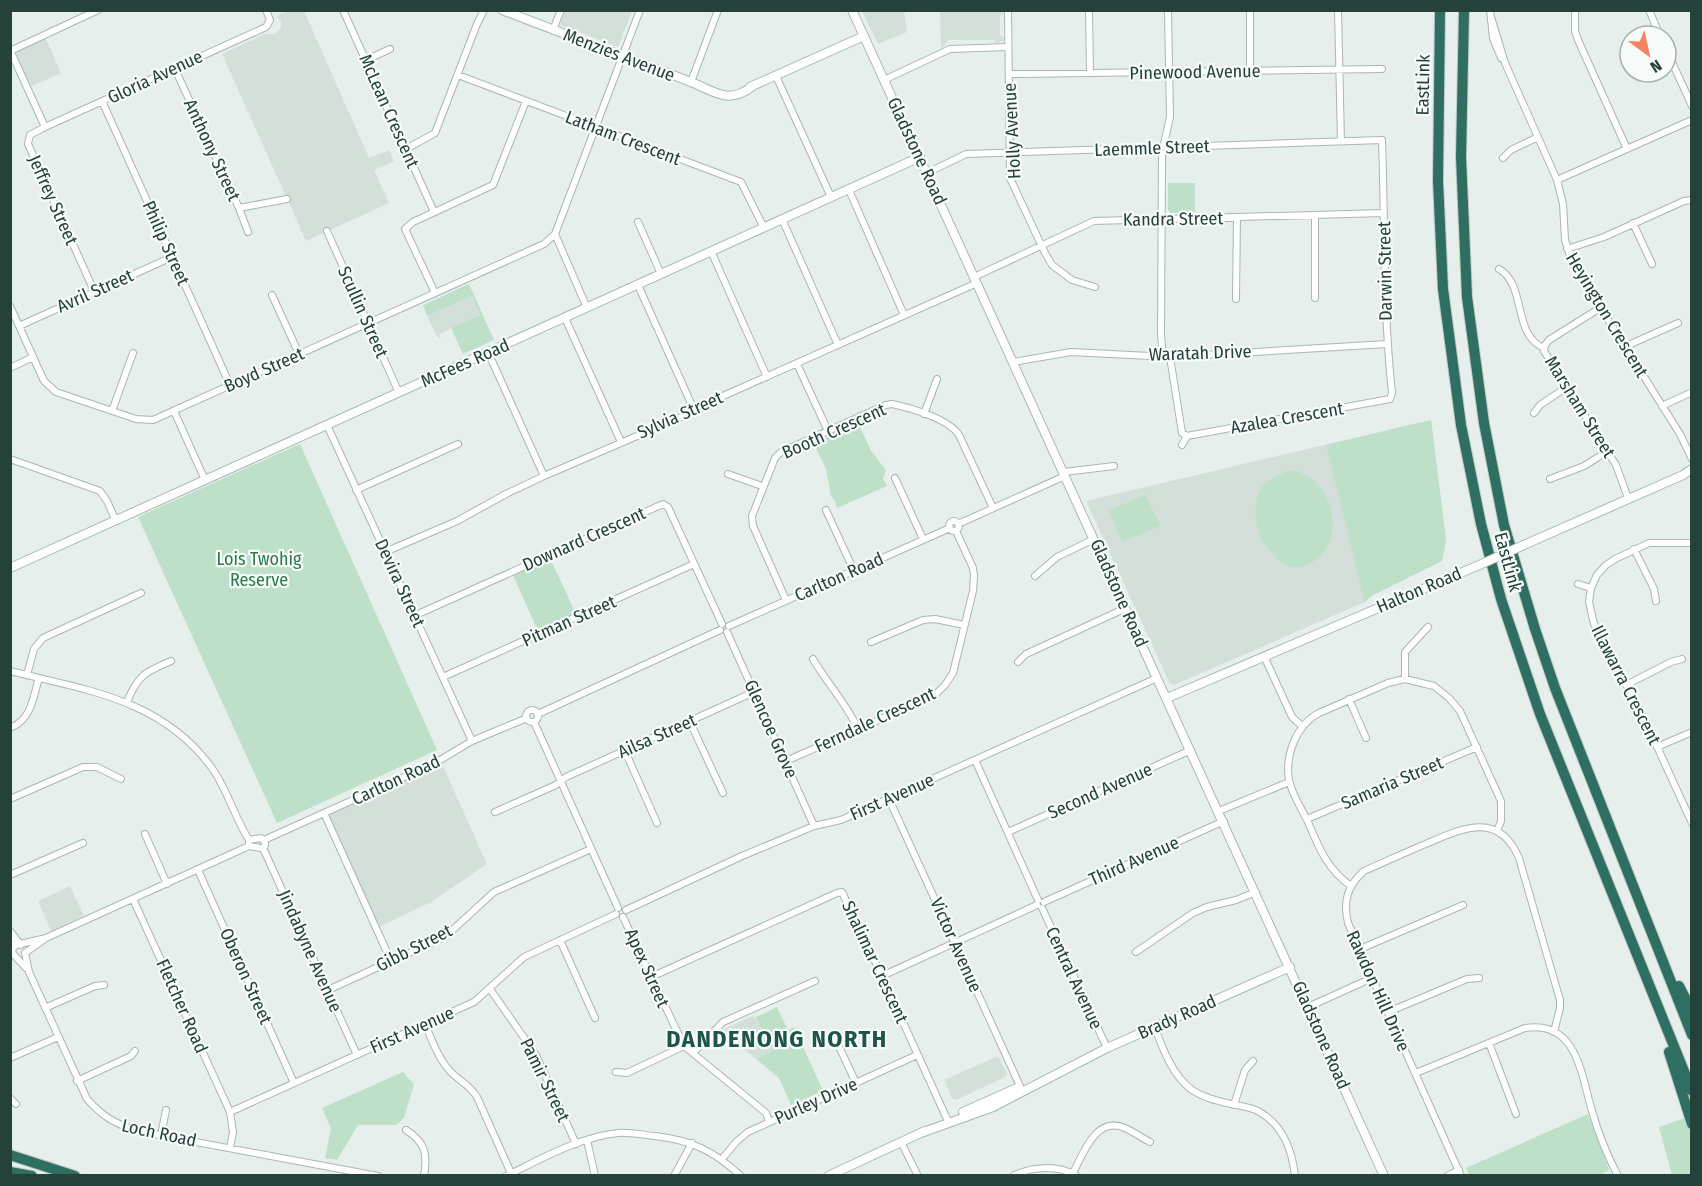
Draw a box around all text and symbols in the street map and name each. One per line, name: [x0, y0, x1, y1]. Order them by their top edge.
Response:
street label: Menzies Avenue: [560, 24, 678, 86]
north arrow: [1618, 24, 1678, 84]
street label: Gloria Avenue: [104, 45, 206, 109]
street label: McLean Crescent: [354, 51, 424, 171]
street label: EastLink: [1411, 54, 1435, 116]
text: N: [1647, 56, 1665, 77]
street label: Pinewood Avenue: [1129, 60, 1261, 84]
street label: Holly Avenue: [998, 82, 1025, 180]
street label: Gladstone Road: [882, 94, 952, 208]
street label: Anthony Street: [179, 96, 245, 204]
street label: Latham Crescent: [562, 106, 684, 170]
street label: Laemmle Street: [1094, 135, 1210, 161]
street label: Jeffrey Street: [23, 152, 83, 248]
street label: Philip Street: [138, 197, 194, 289]
street label: Kandra Street: [1123, 207, 1223, 231]
street label: Darwin Street: [1373, 221, 1397, 321]
street label: Heyington Crescent: [1561, 249, 1653, 382]
street label: Scullin Street: [333, 263, 393, 361]
street label: Avril Street: [53, 264, 137, 318]
street label: McFees Road: [417, 334, 513, 392]
street label: Waratah Drive: [1148, 340, 1252, 366]
street label: Boyd Street: [221, 343, 308, 397]
street label: Marsham Street: [1540, 352, 1620, 462]
street label: Sylvia Street: [634, 386, 726, 444]
street label: Azalea Crescent: [1229, 397, 1345, 439]
street label: Booth Crescent: [779, 398, 889, 464]
street label: Downard Crescent: [519, 502, 649, 576]
street label: EastLink: [1489, 530, 1527, 595]
street label: Devira Street: [370, 535, 430, 631]
street label: Gladstone Road: [1085, 535, 1153, 651]
park label: Lois Twohig Reserve: [216, 548, 302, 591]
street label: Carlton Road: [791, 548, 887, 606]
street label: Halton Road: [1373, 562, 1465, 618]
street label: Pitman Street: [519, 590, 619, 651]
street label: Illawarra Crescent: [1586, 622, 1666, 749]
street label: Glencoe Grove: [739, 676, 803, 782]
street label: Ferndale Crescent: [811, 682, 939, 758]
street label: Ailsa Street: [614, 709, 700, 763]
street label: Carlton Road: [348, 750, 444, 810]
street label: Samaria Street: [1338, 752, 1446, 814]
street label: Second Avenue: [1044, 758, 1156, 824]
street label: First Avenue: [847, 769, 938, 825]
street label: Third Avenue: [1086, 831, 1182, 891]
street label: Jindabyne Avenue: [273, 886, 347, 1016]
street label: Victor Avenue: [925, 894, 987, 996]
street label: Shalimar Crescent: [837, 897, 913, 1027]
street label: Gibb Street: [372, 919, 456, 977]
street label: Central Avenue: [1041, 923, 1107, 1033]
street label: Oberon Street: [215, 924, 277, 1028]
street label: Apex Street: [620, 925, 674, 1011]
street label: Rawdon Hill Drive: [1341, 927, 1415, 1055]
street label: Fletcher Road: [151, 955, 213, 1057]
street label: Gladstone Road: [1287, 977, 1355, 1093]
street label: Brady Road: [1134, 990, 1220, 1044]
street label: First Avenue: [367, 1002, 458, 1058]
district label: DANDENONG NORTH: [666, 1025, 888, 1053]
street label: Pamir Street: [515, 1035, 575, 1126]
street label: Purley Drive: [771, 1073, 861, 1129]
street label: Loch Road: [120, 1114, 198, 1152]

